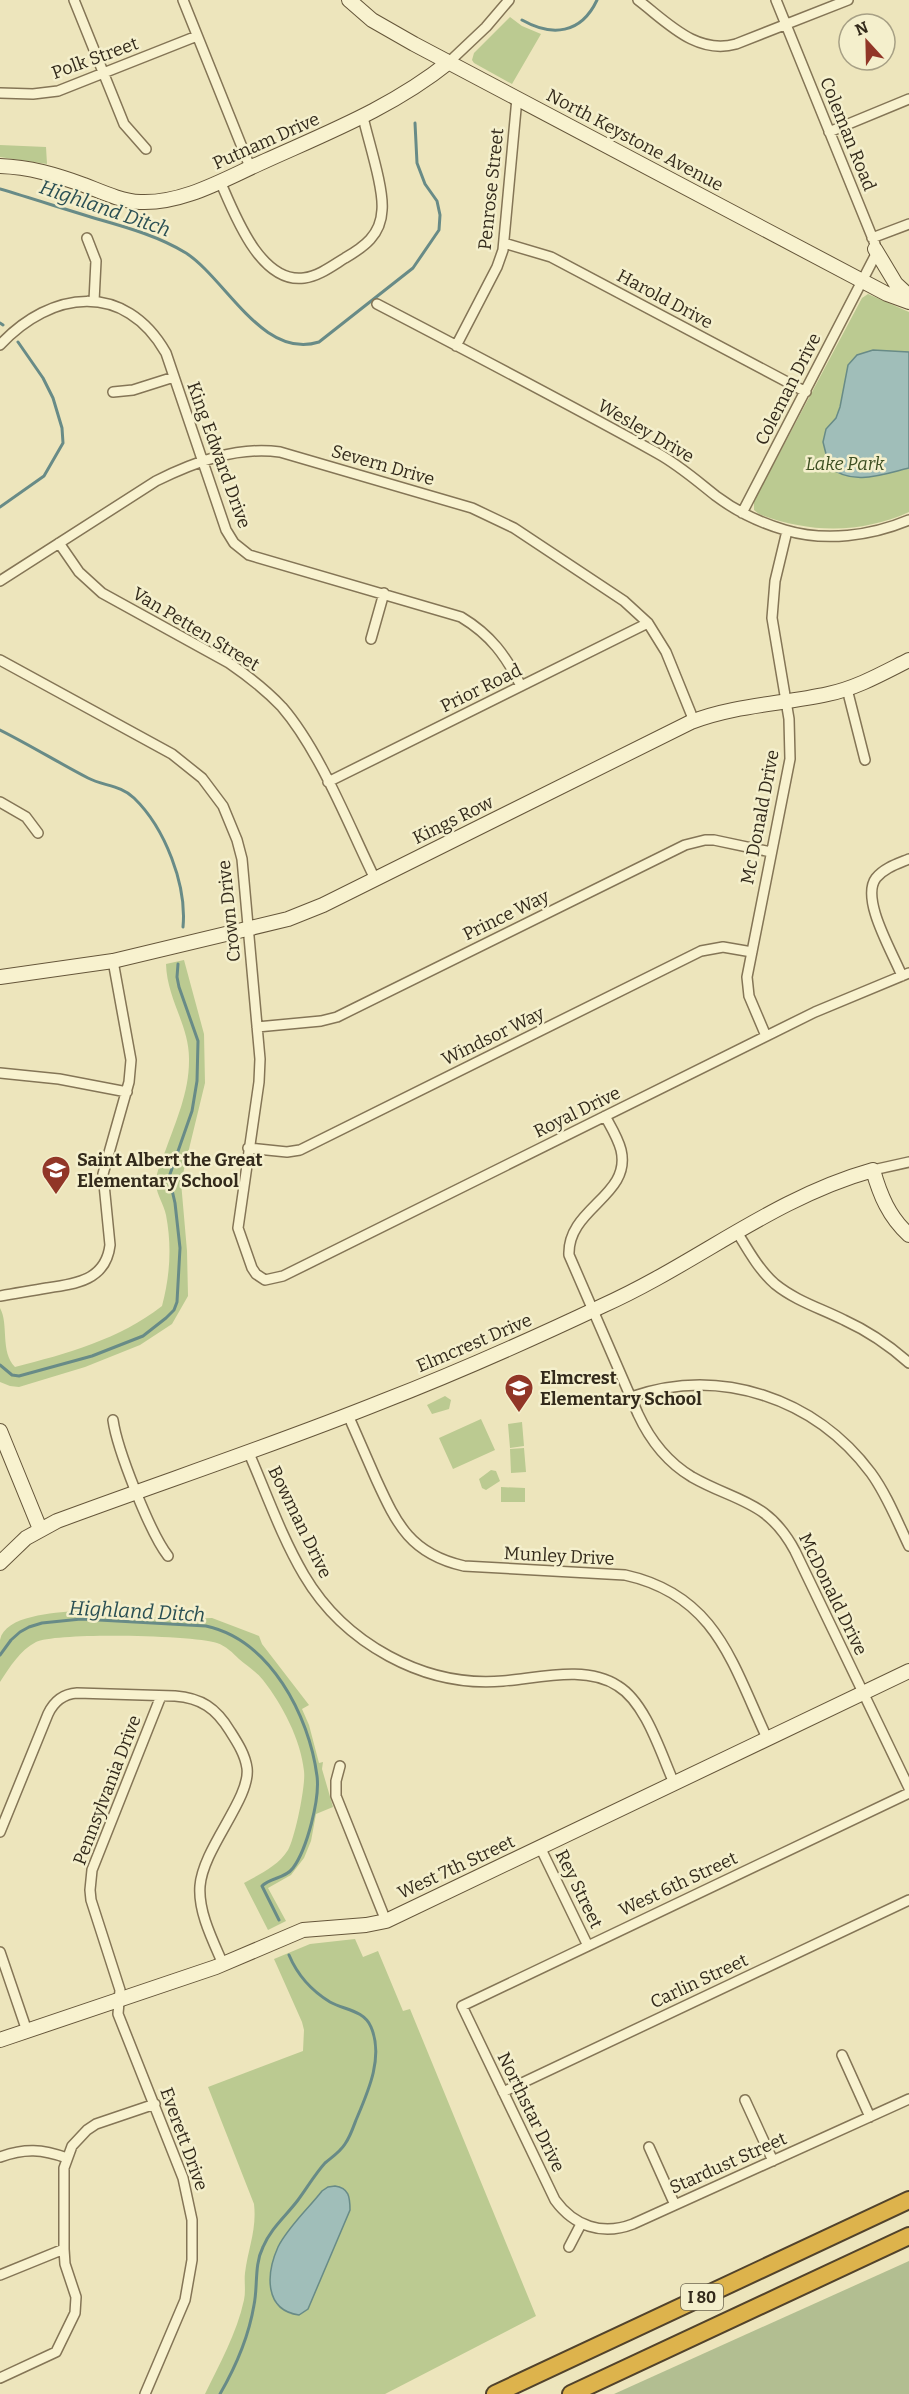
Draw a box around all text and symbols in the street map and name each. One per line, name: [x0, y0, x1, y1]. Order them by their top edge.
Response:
north arrow: [837, 12, 897, 72]
text: N: [852, 17, 871, 40]
street label: Polk Street: [49, 32, 142, 84]
street label: Coleman Road: [815, 74, 881, 194]
street label: North Keystone Avenue: [543, 84, 727, 196]
street label: Putnam Drive: [209, 108, 323, 174]
street label: Penrose Street: [474, 126, 508, 251]
water label: Highland Ditch: [37, 174, 173, 242]
street label: Harold Drive: [613, 265, 717, 333]
street label: Coleman Drive: [750, 329, 826, 449]
street label: King Edward Drive: [182, 379, 256, 531]
street label: Wesley Drive: [594, 395, 698, 467]
street label: Severn Drive: [329, 440, 437, 490]
park label: Lake Park: [805, 453, 885, 475]
street label: Van Petten Street: [128, 582, 264, 676]
street label: Prior Road: [437, 659, 526, 717]
street label: Mc Donald Drive: [736, 748, 784, 886]
street label: Kings Row: [409, 791, 498, 849]
street label: Crown Drive: [213, 859, 245, 963]
street label: Prince Way: [459, 884, 553, 945]
street label: Windsor Way: [438, 1002, 548, 1070]
street label: Royal Drive: [530, 1082, 624, 1142]
place label: Saint Albert the Great Elementary School: [77, 1149, 263, 1192]
school or university icon: Saint Albert the Great Elementary School: [40, 1154, 72, 1196]
street label: Elmcrest Drive: [413, 1309, 535, 1377]
place label: Elmcrest Elementary School: [540, 1367, 702, 1410]
school or university icon: Elmcrest Elementary School: [503, 1372, 535, 1414]
street label: Bowman Drive: [263, 1462, 337, 1582]
street label: McDonald Drive: [794, 1529, 872, 1659]
street label: Munley Drive: [503, 1542, 615, 1570]
water label: Highland Ditch: [68, 1595, 206, 1627]
street label: Pennsylvania Drive: [68, 1712, 146, 1868]
street label: West 7th Street: [394, 1830, 518, 1904]
street label: Rey Street: [551, 1846, 608, 1932]
street label: West 6th Street: [615, 1847, 741, 1921]
street label: Carlin Street: [647, 1949, 752, 2013]
street label: Northstar Drive: [493, 2049, 569, 2175]
street label: Everett Drive: [155, 2085, 213, 2193]
street label: Stardust Street: [666, 2127, 790, 2199]
road number: I 80: [681, 2284, 723, 2310]

